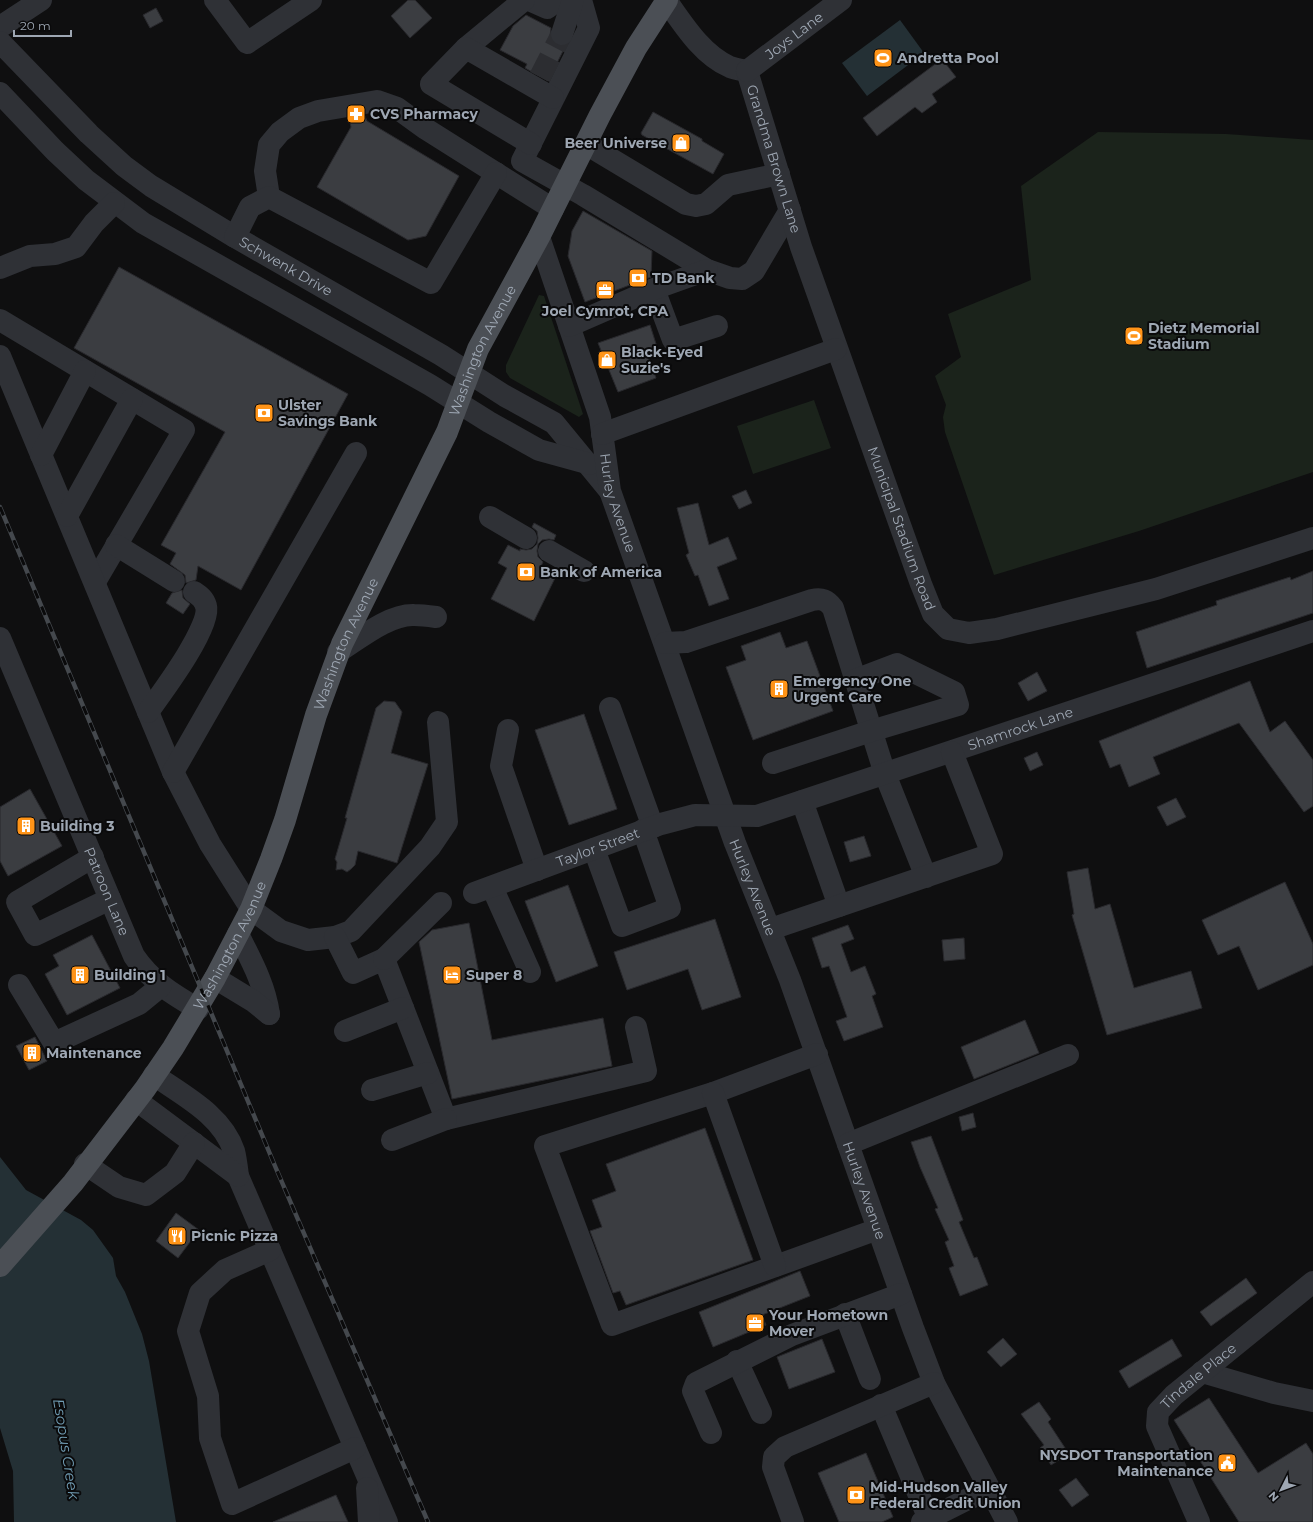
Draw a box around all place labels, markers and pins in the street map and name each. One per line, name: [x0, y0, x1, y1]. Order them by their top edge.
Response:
sports icon: Andretta Pool: [872, 47, 894, 69]
place label: Andretta Pool: [896, 49, 999, 67]
pharmacy icon: CVS Pharmacy: [345, 103, 367, 125]
place label: CVS Pharmacy: [370, 105, 478, 123]
shop icon: Beer Universe: [670, 132, 692, 154]
place label: Beer Universe: [564, 134, 667, 152]
bank icon: TD Bank: [627, 267, 649, 289]
place label: TD Bank: [652, 269, 715, 287]
office icon: Joel Cymrot, CPA: [594, 279, 616, 301]
place label: Joel Cymrot, CPA: [541, 302, 668, 320]
place label: Dietz Memorial Stadium: [1148, 319, 1259, 353]
sports icon: Dietz Memorial Stadium: [1123, 325, 1145, 347]
place label: Black-Eyed Suzie's: [621, 343, 703, 377]
shop icon: Black-Eyed Suzie's: [596, 349, 618, 371]
place label: Ulster Savings Bank: [278, 396, 378, 430]
bank icon: Ulster Savings Bank: [253, 402, 275, 424]
bank icon: Bank of America: [515, 561, 537, 583]
place label: Bank of America: [540, 563, 662, 581]
place label: Emergency One Urgent Care: [793, 672, 911, 706]
building icon: Emergency One Urgent Care: [768, 678, 790, 700]
building icon: Building 3: [15, 815, 37, 837]
place label: Building 3: [40, 817, 114, 835]
building icon: Building 1: [69, 964, 91, 986]
hotel icon: Super 8: [441, 964, 463, 986]
place label: Building 1: [94, 966, 166, 984]
place label: Super 8: [466, 966, 522, 984]
building icon: Maintenance: [21, 1042, 43, 1064]
place label: Maintenance: [46, 1044, 142, 1062]
restaurant icon: Picnic Pizza: [166, 1225, 188, 1247]
place label: Picnic Pizza: [191, 1227, 278, 1245]
place label: Your Hometown Mover: [768, 1306, 888, 1340]
office icon: Your Hometown Mover: [744, 1312, 766, 1334]
place label: NYSDOT Transportation Maintenance: [1039, 1446, 1213, 1480]
public building icon: NYSDOT Transportation Maintenance: [1216, 1452, 1238, 1474]
place label: Mid-Hudson Valley Federal Credit Union: [870, 1478, 1021, 1512]
bank icon: Mid-Hudson Valley Federal Credit Union: [845, 1484, 867, 1506]

